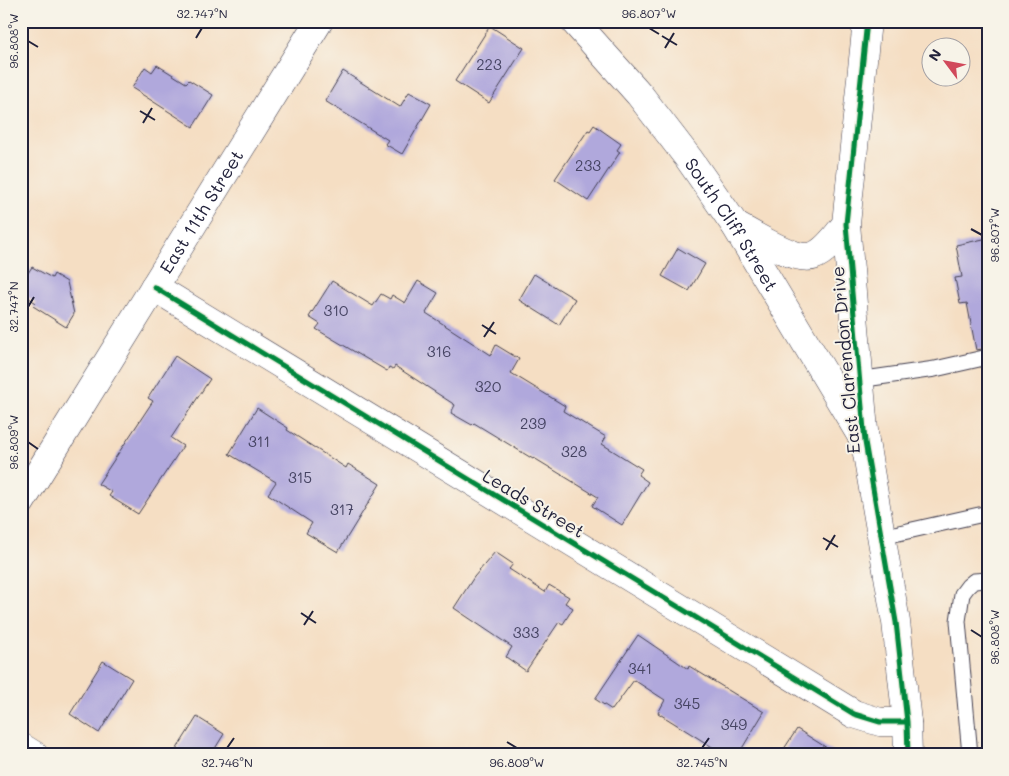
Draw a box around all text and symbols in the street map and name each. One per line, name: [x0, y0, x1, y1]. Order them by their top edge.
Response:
text: 32.747°N: [176, 5, 228, 21]
text: 96.807°W: [622, 5, 676, 21]
text: 96.808°W: [5, 14, 21, 68]
north arrow: [922, 38, 972, 88]
text: N: [924, 45, 945, 64]
house number: 223: [476, 54, 502, 74]
street label: East 11th Street: [154, 145, 249, 278]
street label: South Cliff Street: [680, 153, 784, 296]
house number: 233: [575, 155, 601, 175]
text: 96.807°W: [986, 208, 1002, 262]
street label: East Clarendon Drive: [825, 265, 865, 455]
text: 32.747°N: [5, 281, 21, 333]
house number: 310: [324, 300, 348, 320]
house number: 316: [427, 341, 451, 361]
house number: 320: [475, 376, 501, 396]
house number: 239: [520, 413, 546, 433]
text: 96.809°W: [5, 415, 21, 469]
house number: 311: [248, 431, 270, 451]
house number: 328: [561, 441, 587, 461]
street label: Leads Street: [479, 463, 589, 543]
house number: 315: [288, 467, 312, 487]
house number: 317: [330, 499, 354, 519]
text: 96.808°W: [986, 610, 1002, 664]
house number: 333: [513, 622, 539, 642]
house number: 341: [628, 658, 652, 678]
house number: 345: [674, 693, 700, 713]
house number: 349: [721, 714, 747, 734]
text: 32.746°N: [201, 754, 253, 770]
text: 96.809°W: [490, 754, 544, 770]
text: 32.745°N: [676, 754, 728, 770]

